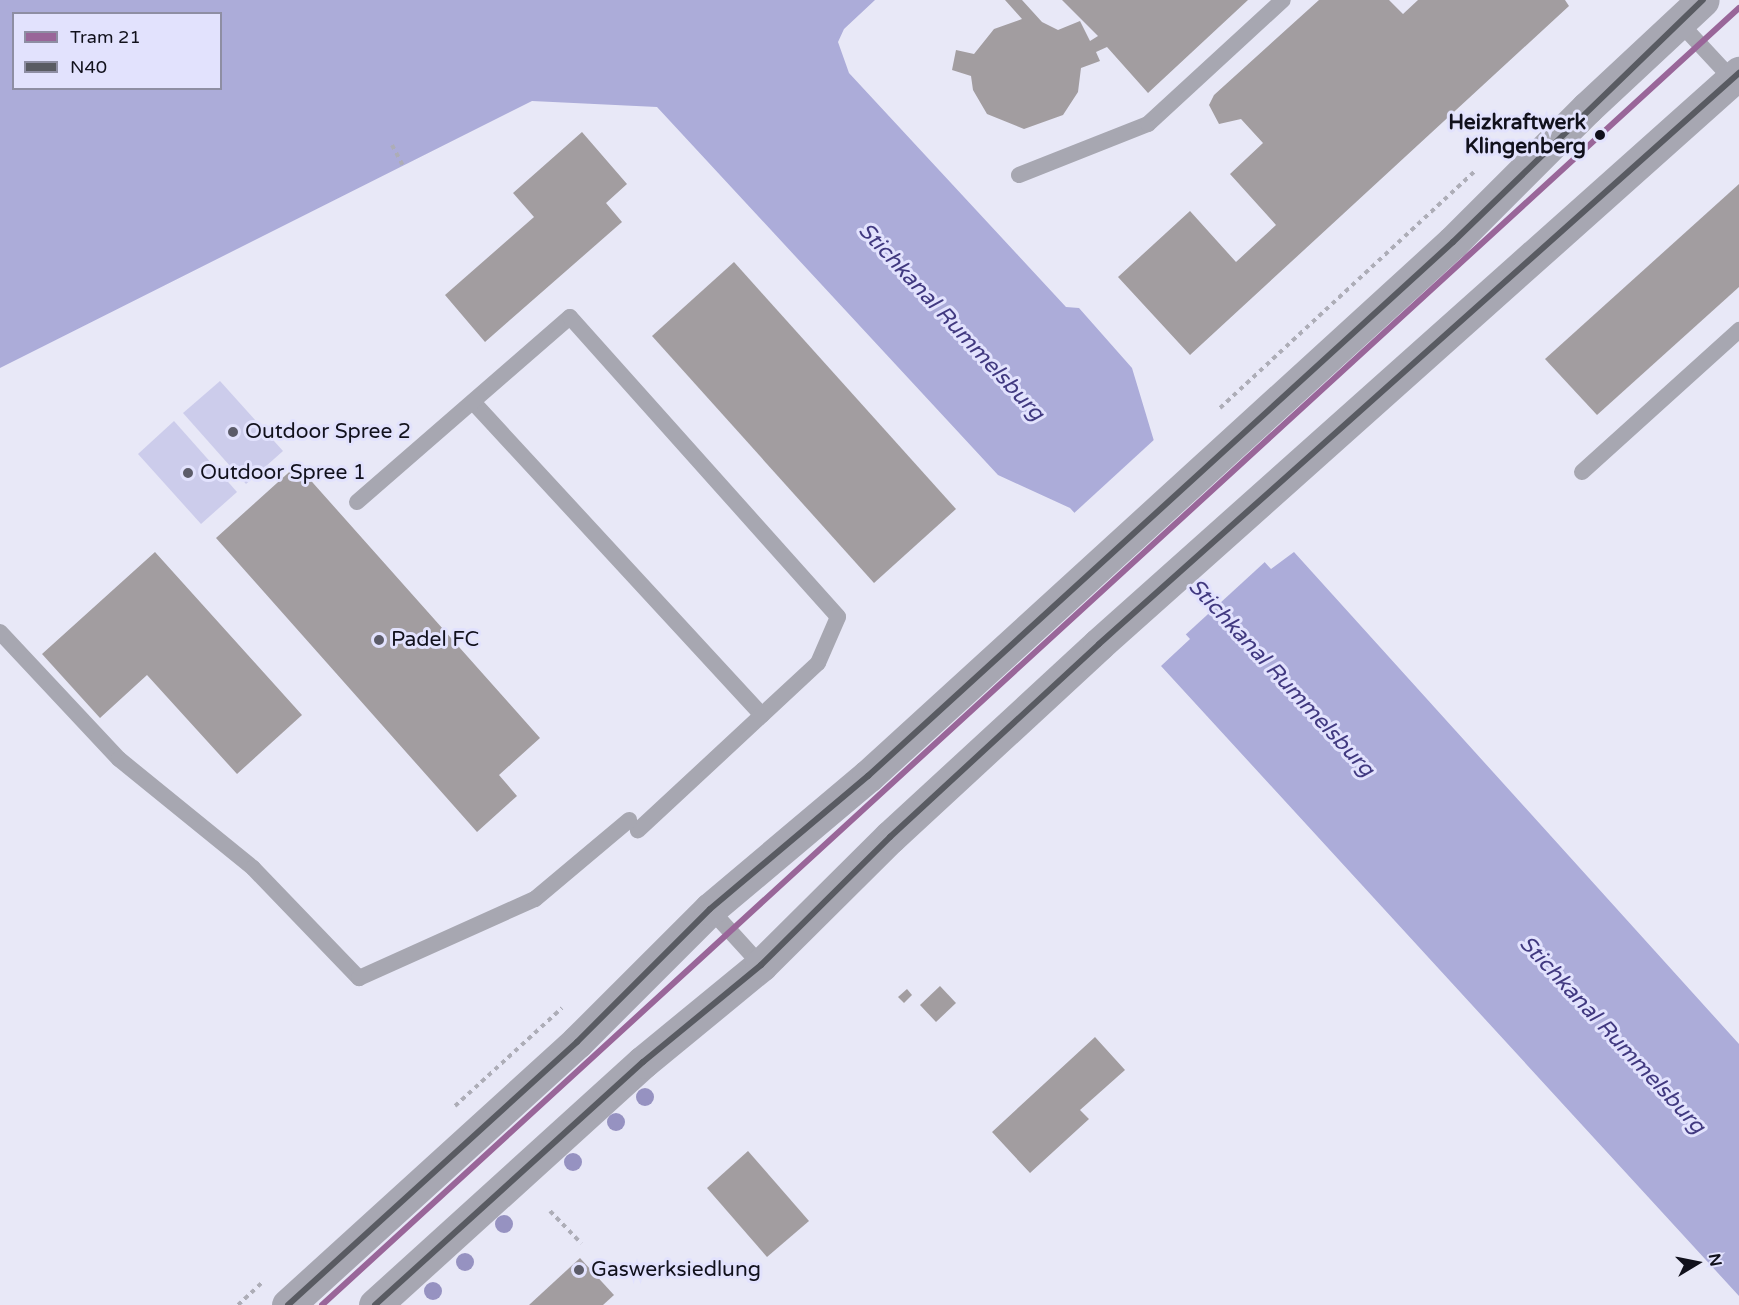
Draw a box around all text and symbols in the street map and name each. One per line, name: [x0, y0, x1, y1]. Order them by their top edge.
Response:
legend: [12, 12, 222, 90]
text: Tram 21: [70, 26, 141, 48]
text: N40: [70, 56, 107, 78]
place label: Heizkraftwerk Klingenberg: [1448, 110, 1586, 160]
marker: Heizkraftwerk Klingenberg: [1591, 126, 1609, 144]
water label: Stichkanal Rummelsburg: [853, 218, 1049, 426]
place label: Outdoor Spree 2: [245, 419, 411, 445]
marker: Outdoor Spree 2: [226, 425, 240, 439]
place label: Outdoor Spree 1: [200, 460, 366, 486]
marker: Outdoor Spree 1: [181, 466, 195, 480]
water label: Stichkanal Rummelsburg: [1183, 574, 1379, 782]
place label: Padel FC: [391, 627, 479, 653]
marker: Padel FC: [372, 633, 386, 647]
water label: Stichkanal Rummelsburg: [1514, 931, 1710, 1139]
north arrow: [1667, 1233, 1727, 1293]
text: N: [1704, 1252, 1726, 1268]
place label: Gaswerksiedlung: [591, 1257, 761, 1283]
marker: Gaswerksiedlung: [572, 1263, 586, 1277]

